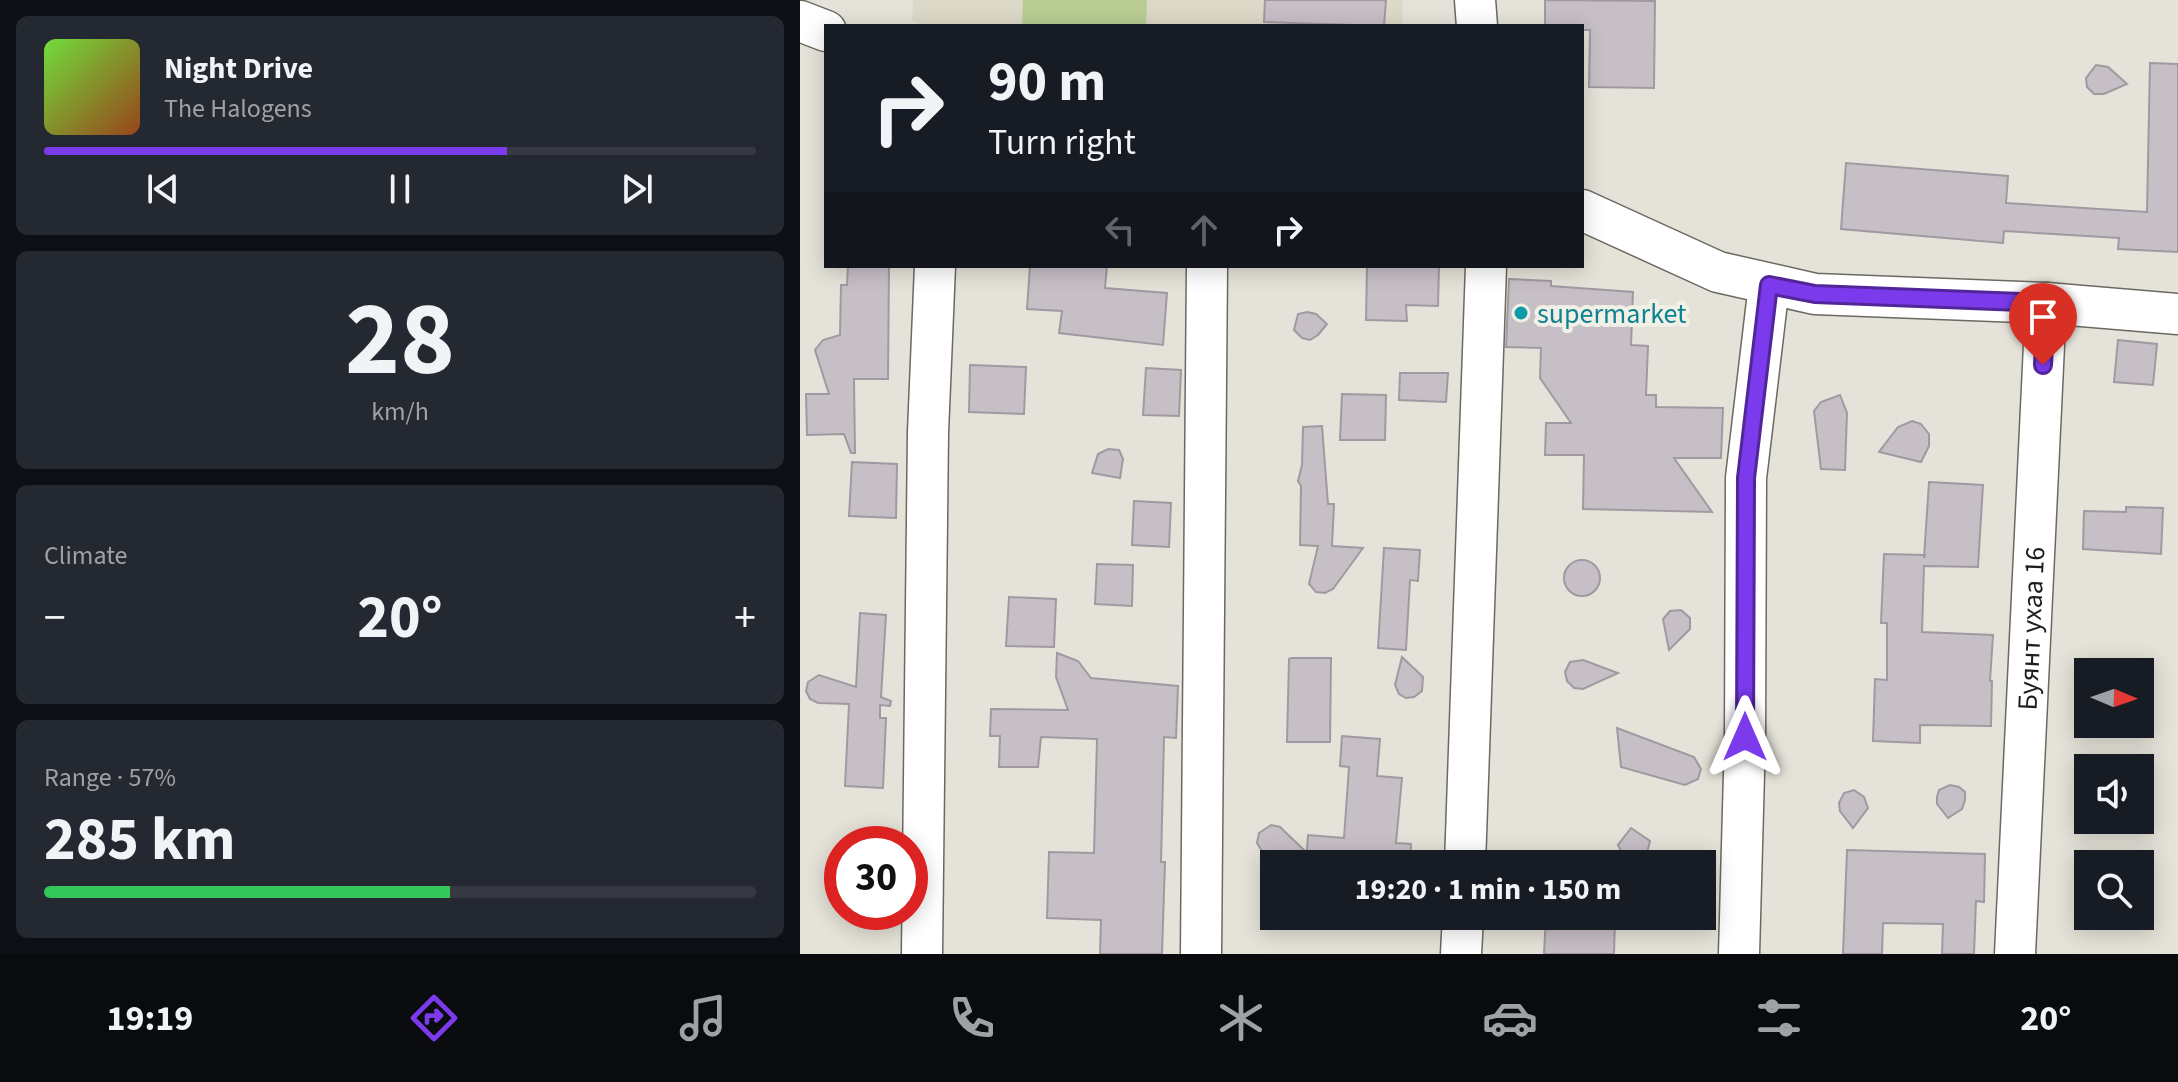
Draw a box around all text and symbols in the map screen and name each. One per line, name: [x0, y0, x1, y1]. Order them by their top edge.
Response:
text: 90 m: [988, 43, 1106, 122]
text: Night Drive: [164, 47, 313, 90]
icon: right: [856, 56, 960, 160]
text: The Halogens: [164, 90, 312, 127]
text: Turn right: [988, 117, 1136, 168]
icon: previous: [141, 167, 185, 211]
icon: pause: [378, 167, 422, 211]
icon: next: [615, 167, 659, 211]
icon: left: [1098, 208, 1142, 252]
icon: ahead: [1182, 208, 1226, 252]
icon: right: [1266, 208, 1310, 252]
text: 28: [345, 267, 455, 415]
pin: [2009, 283, 2077, 365]
place label: supermarket: [1537, 294, 1687, 334]
icon: arrive: [2021, 295, 2065, 339]
marker: supermarket: [1512, 304, 1530, 322]
text: km/h: [371, 393, 429, 430]
text: Climate: [44, 537, 128, 574]
street label: Буянт ухаа 16: [2008, 546, 2055, 711]
text: 20°: [357, 576, 443, 661]
text: −: [44, 587, 66, 650]
text: +: [734, 587, 756, 650]
north arrow: [2074, 658, 2154, 738]
map controls: [2074, 658, 2154, 930]
position arrow: [1703, 695, 1787, 779]
button: sound: [2074, 754, 2154, 834]
text: Range · 57%: [44, 759, 176, 796]
text: 285 km: [44, 798, 235, 883]
speed limit sign: 30: [824, 826, 928, 930]
button: search: [2074, 850, 2154, 930]
text: 19:20 · 1 min · 150 m: [1355, 868, 1621, 911]
icon: directions: [406, 990, 462, 1046]
icon: music: [675, 990, 731, 1046]
icon: phone: [944, 990, 1000, 1046]
icon: climate: [1213, 990, 1269, 1046]
icon: car: [1482, 990, 1538, 1046]
icon: filters: [1751, 990, 1807, 1046]
text: 19:19: [107, 993, 193, 1044]
text: 20°: [2020, 993, 2072, 1044]

